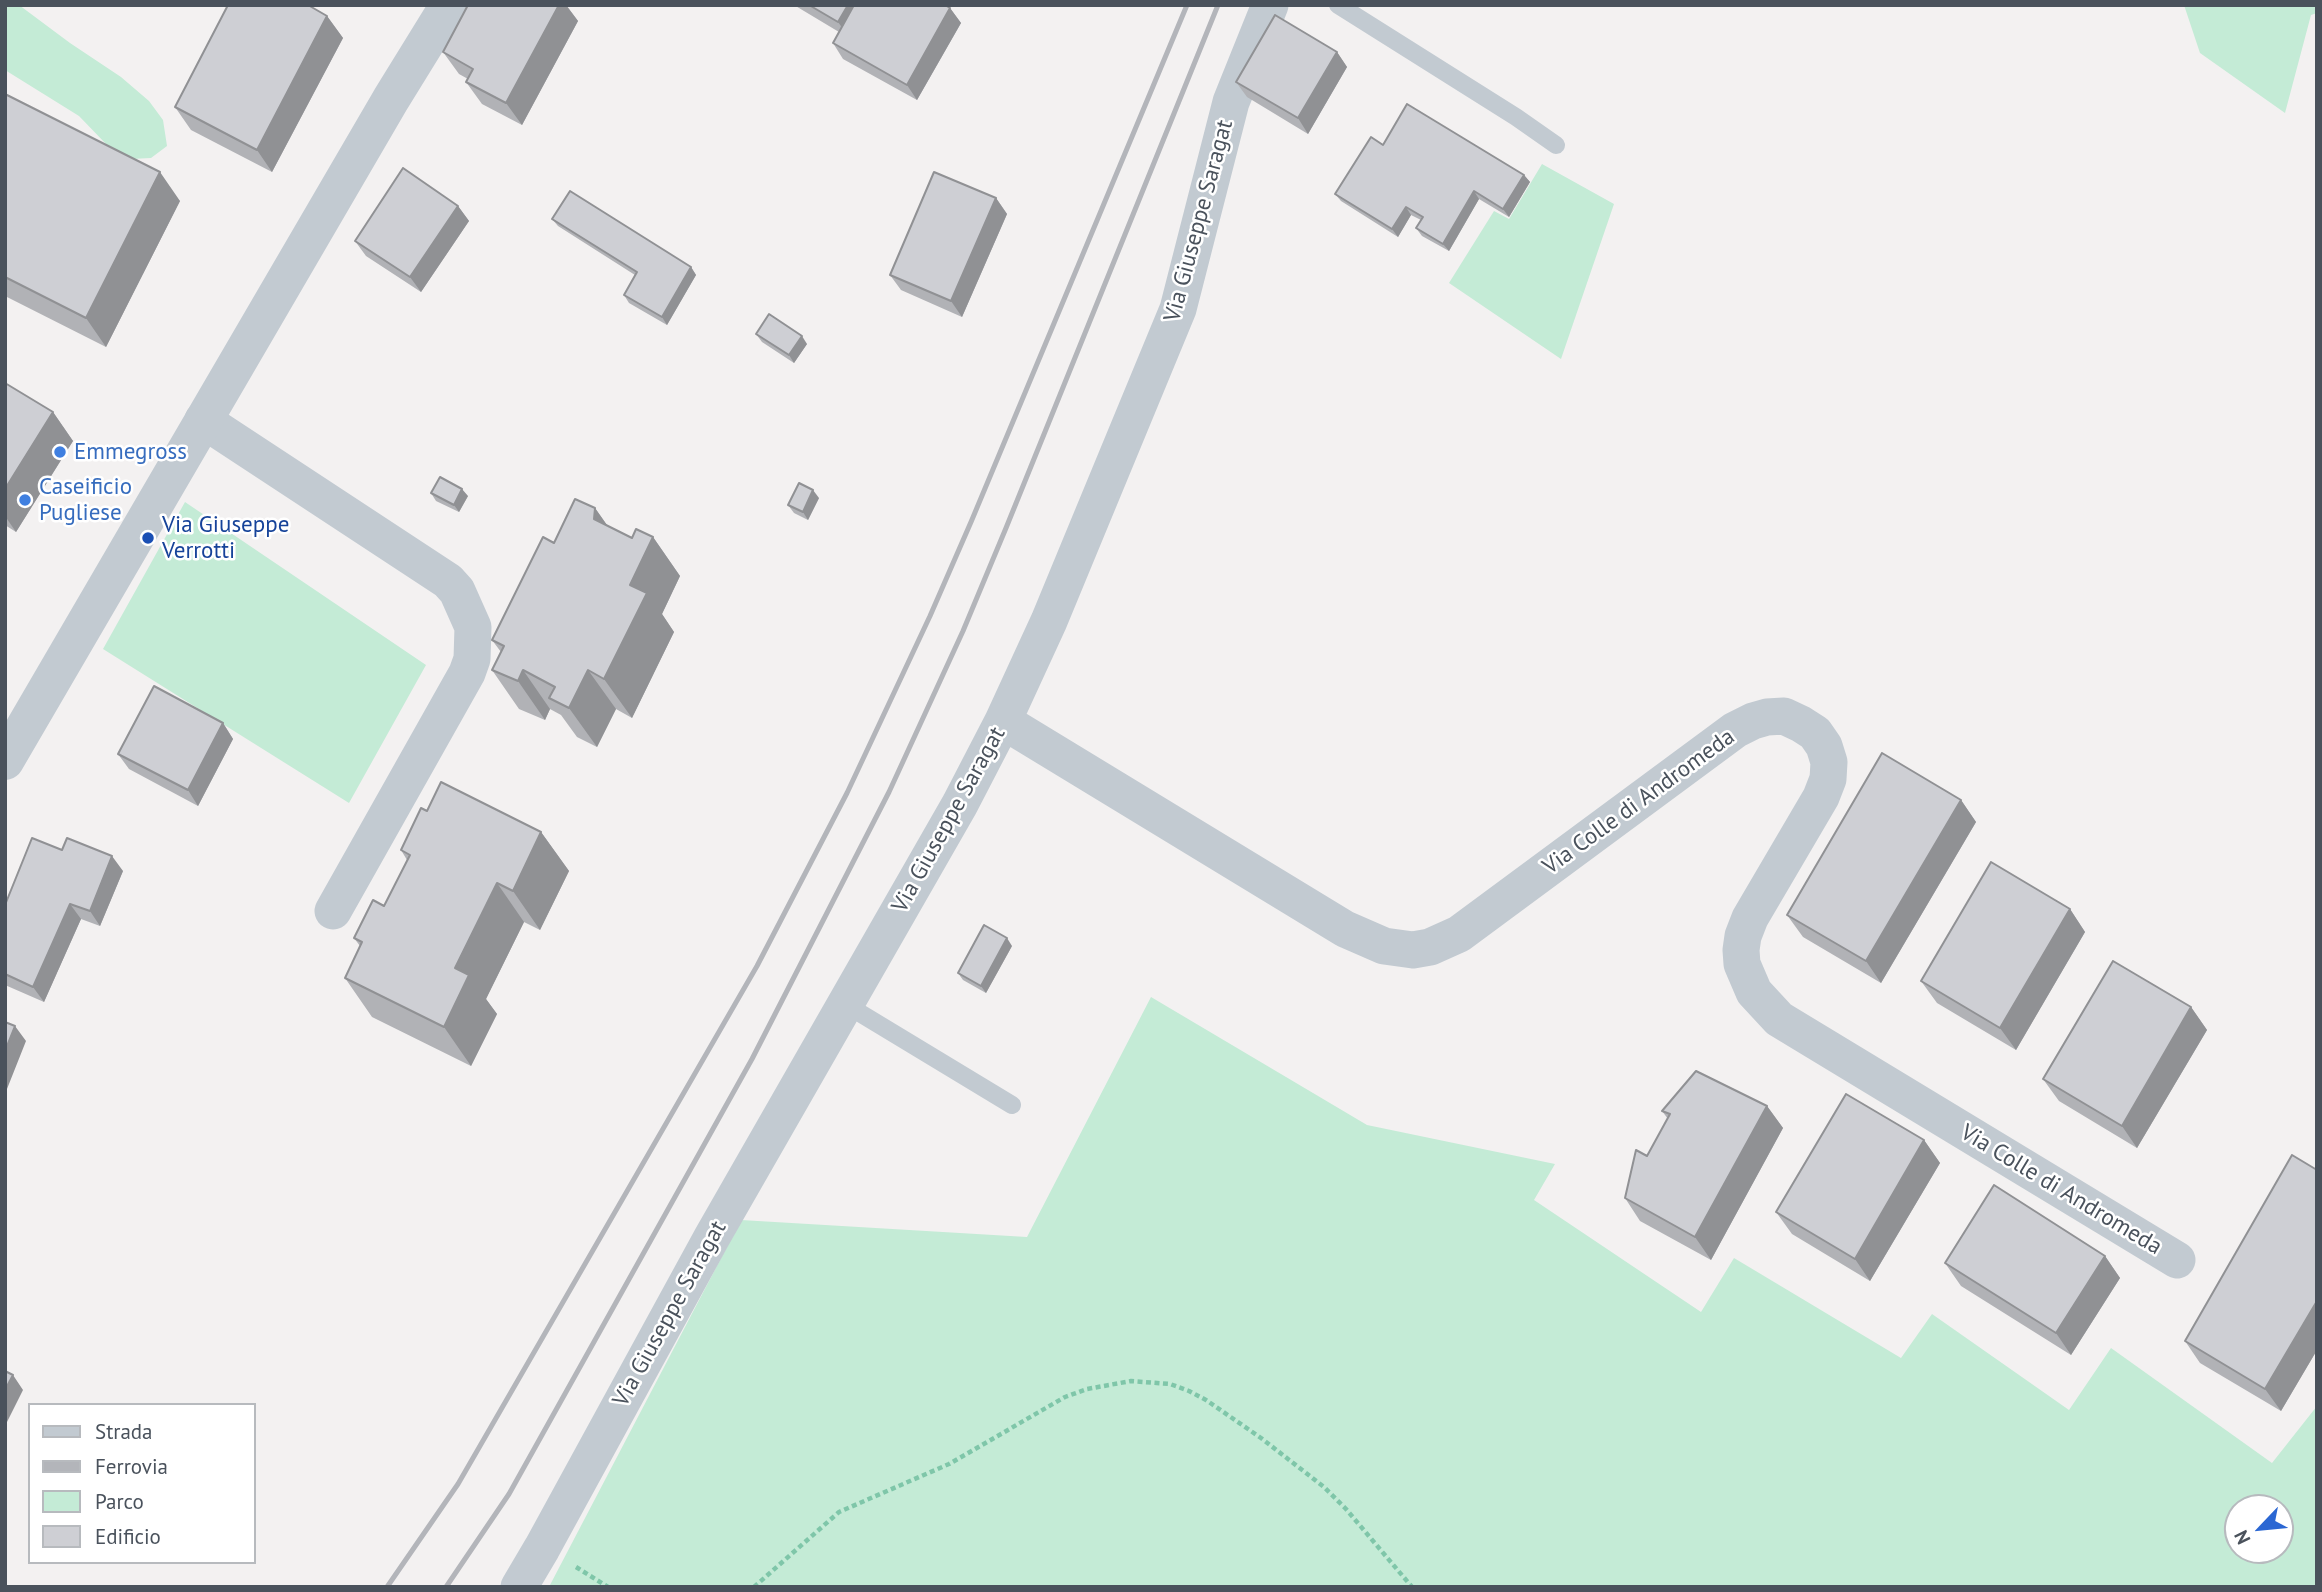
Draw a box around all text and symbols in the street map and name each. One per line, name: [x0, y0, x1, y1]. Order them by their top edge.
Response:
street label: Via Giuseppe Saragat: [1159, 117, 1239, 325]
place label: Emmegross: [74, 438, 187, 466]
marker: Emmegross: [52, 444, 68, 460]
place label: Caseificio Pugliese: [39, 473, 132, 527]
marker: Caseificio Pugliese: [17, 492, 33, 508]
place label: Via Giuseppe Verrotti: [162, 511, 289, 565]
marker: Via Giuseppe Verrotti: [140, 530, 156, 546]
street label: Via Giuseppe Saragat: [887, 722, 1011, 918]
street label: Via Colle di Andromeda: [1538, 723, 1740, 881]
street label: Via Colle di Andromeda: [1955, 1119, 2167, 1261]
street label: Via Giuseppe Saragat: [608, 1216, 732, 1412]
legend: [28, 1403, 256, 1564]
text: Strada: [95, 1418, 153, 1445]
text: Ferrovia: [95, 1453, 168, 1480]
text: Parco: [95, 1488, 144, 1515]
north arrow: [2224, 1494, 2294, 1564]
text: Edificio: [95, 1523, 161, 1550]
text: N: [2228, 1526, 2255, 1548]

